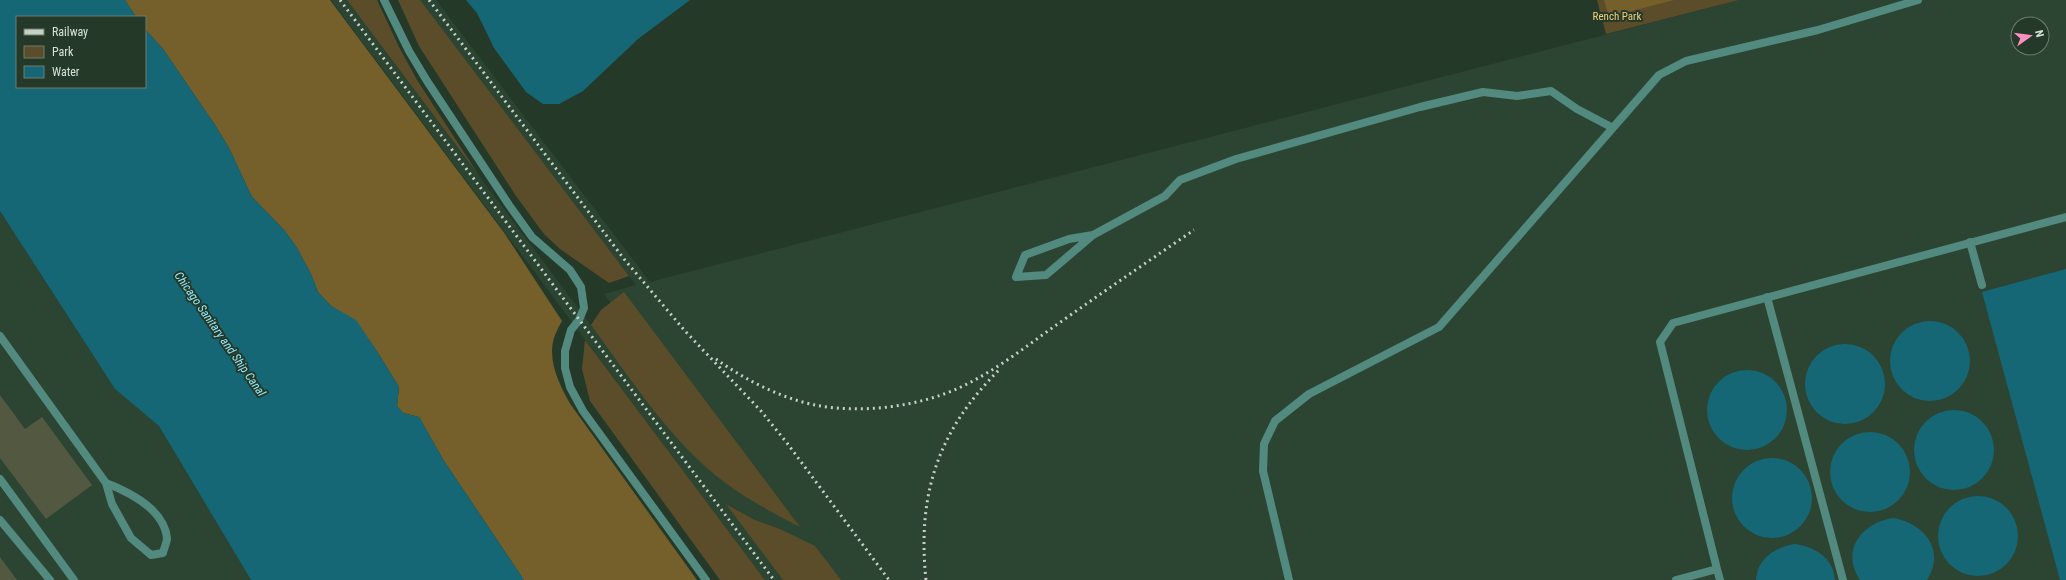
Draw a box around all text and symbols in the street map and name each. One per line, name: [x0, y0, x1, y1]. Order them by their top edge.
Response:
park label: Rench Park: [1593, 10, 1641, 23]
legend: [16, 16, 146, 88]
north arrow: [2010, 16, 2050, 56]
text: Railway: [52, 25, 88, 39]
text: N: [2032, 29, 2046, 39]
text: Park: [52, 45, 74, 59]
text: Water: [52, 65, 80, 79]
water label: Chicago Sanitary and Ship Canal: [172, 269, 269, 399]

